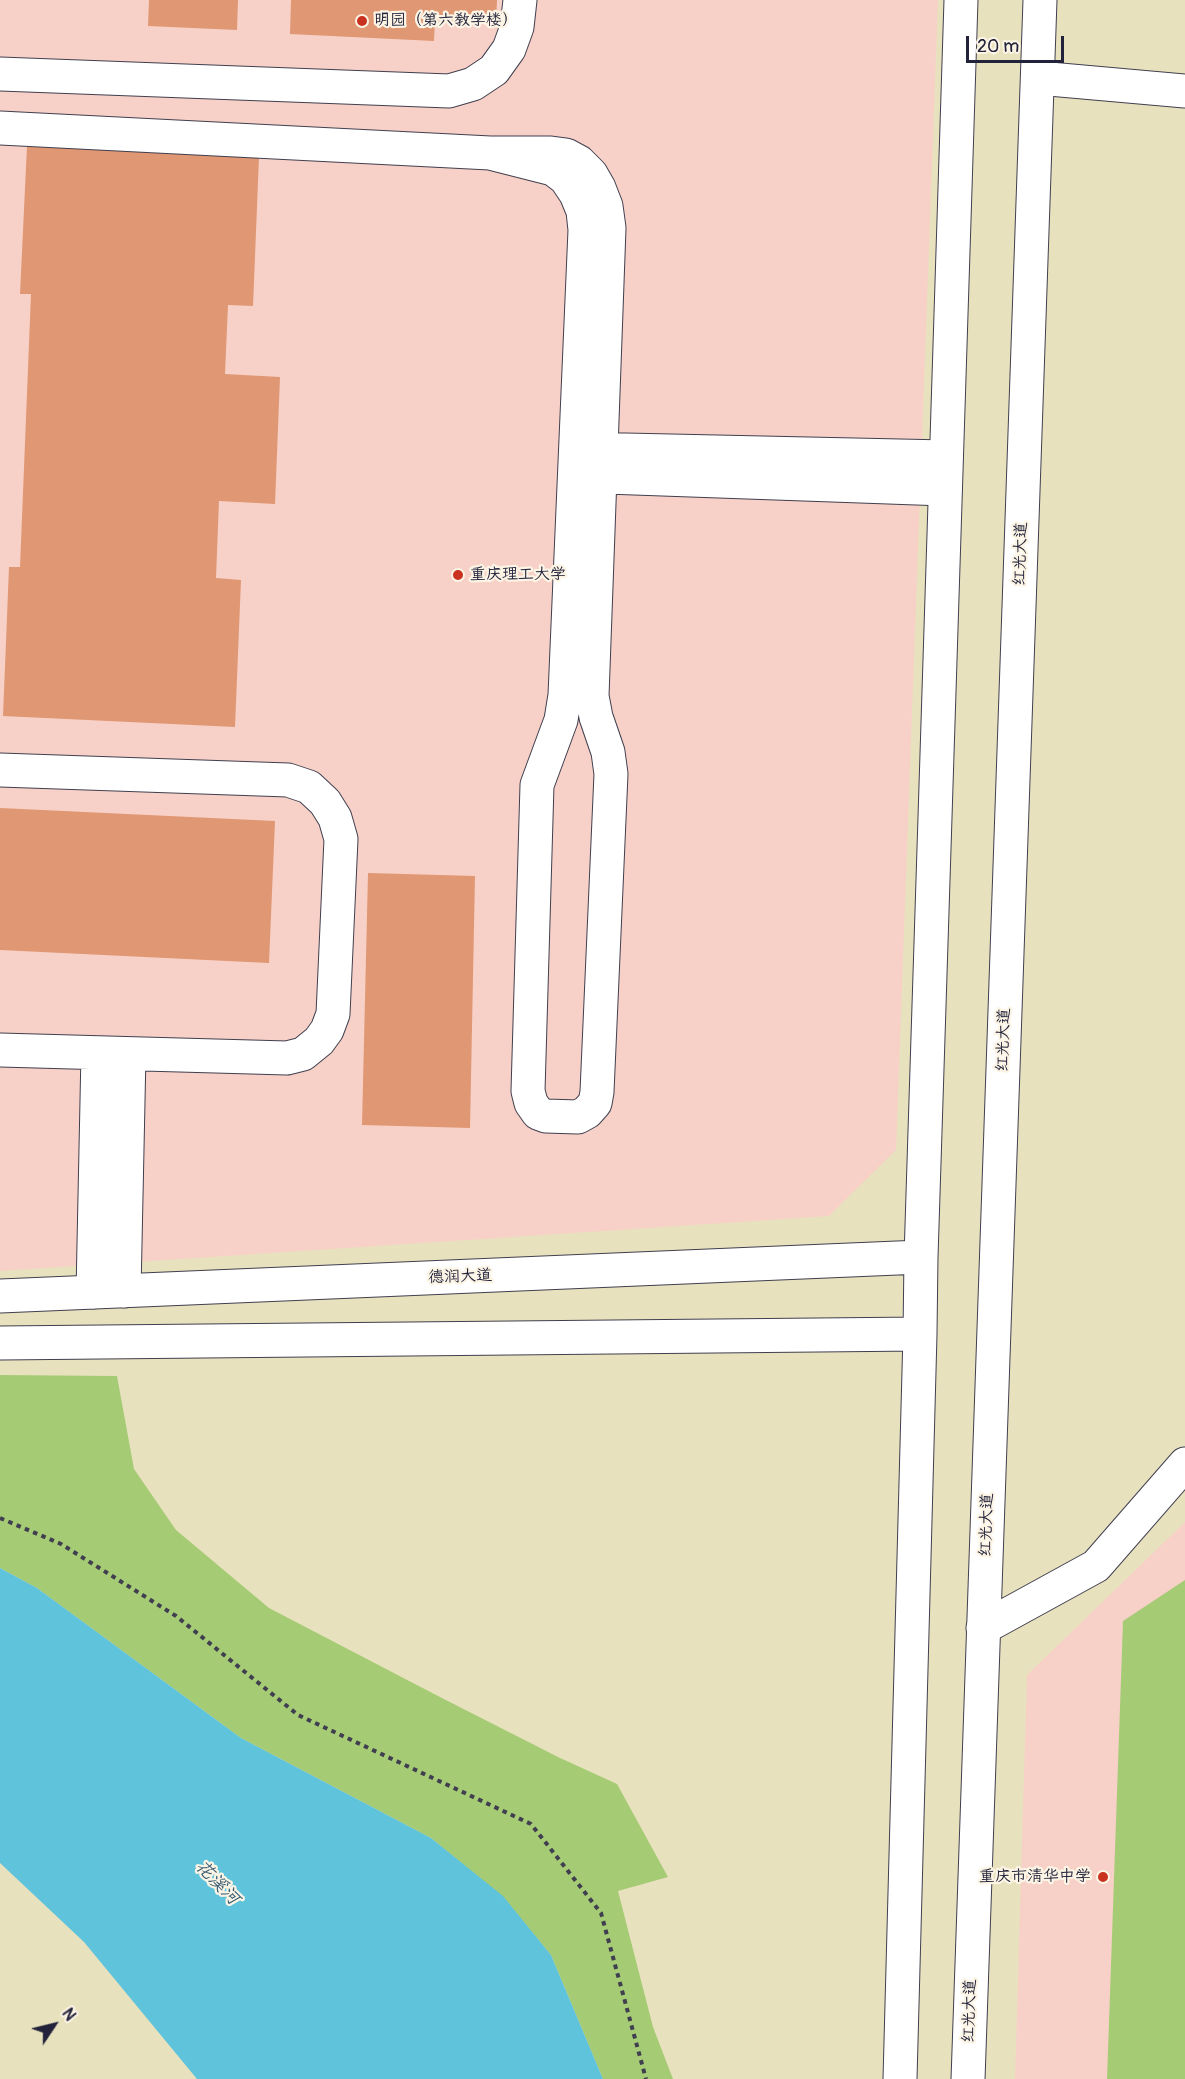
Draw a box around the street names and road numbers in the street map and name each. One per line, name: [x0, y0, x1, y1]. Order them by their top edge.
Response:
street label: 红光大道: [1010, 522, 1032, 586]
street label: 红光大道: [993, 1008, 1015, 1072]
street label: 德润大道: [428, 1266, 492, 1288]
street label: 红光大道: [976, 1493, 998, 1557]
street label: 红光大道: [959, 1979, 981, 2043]

